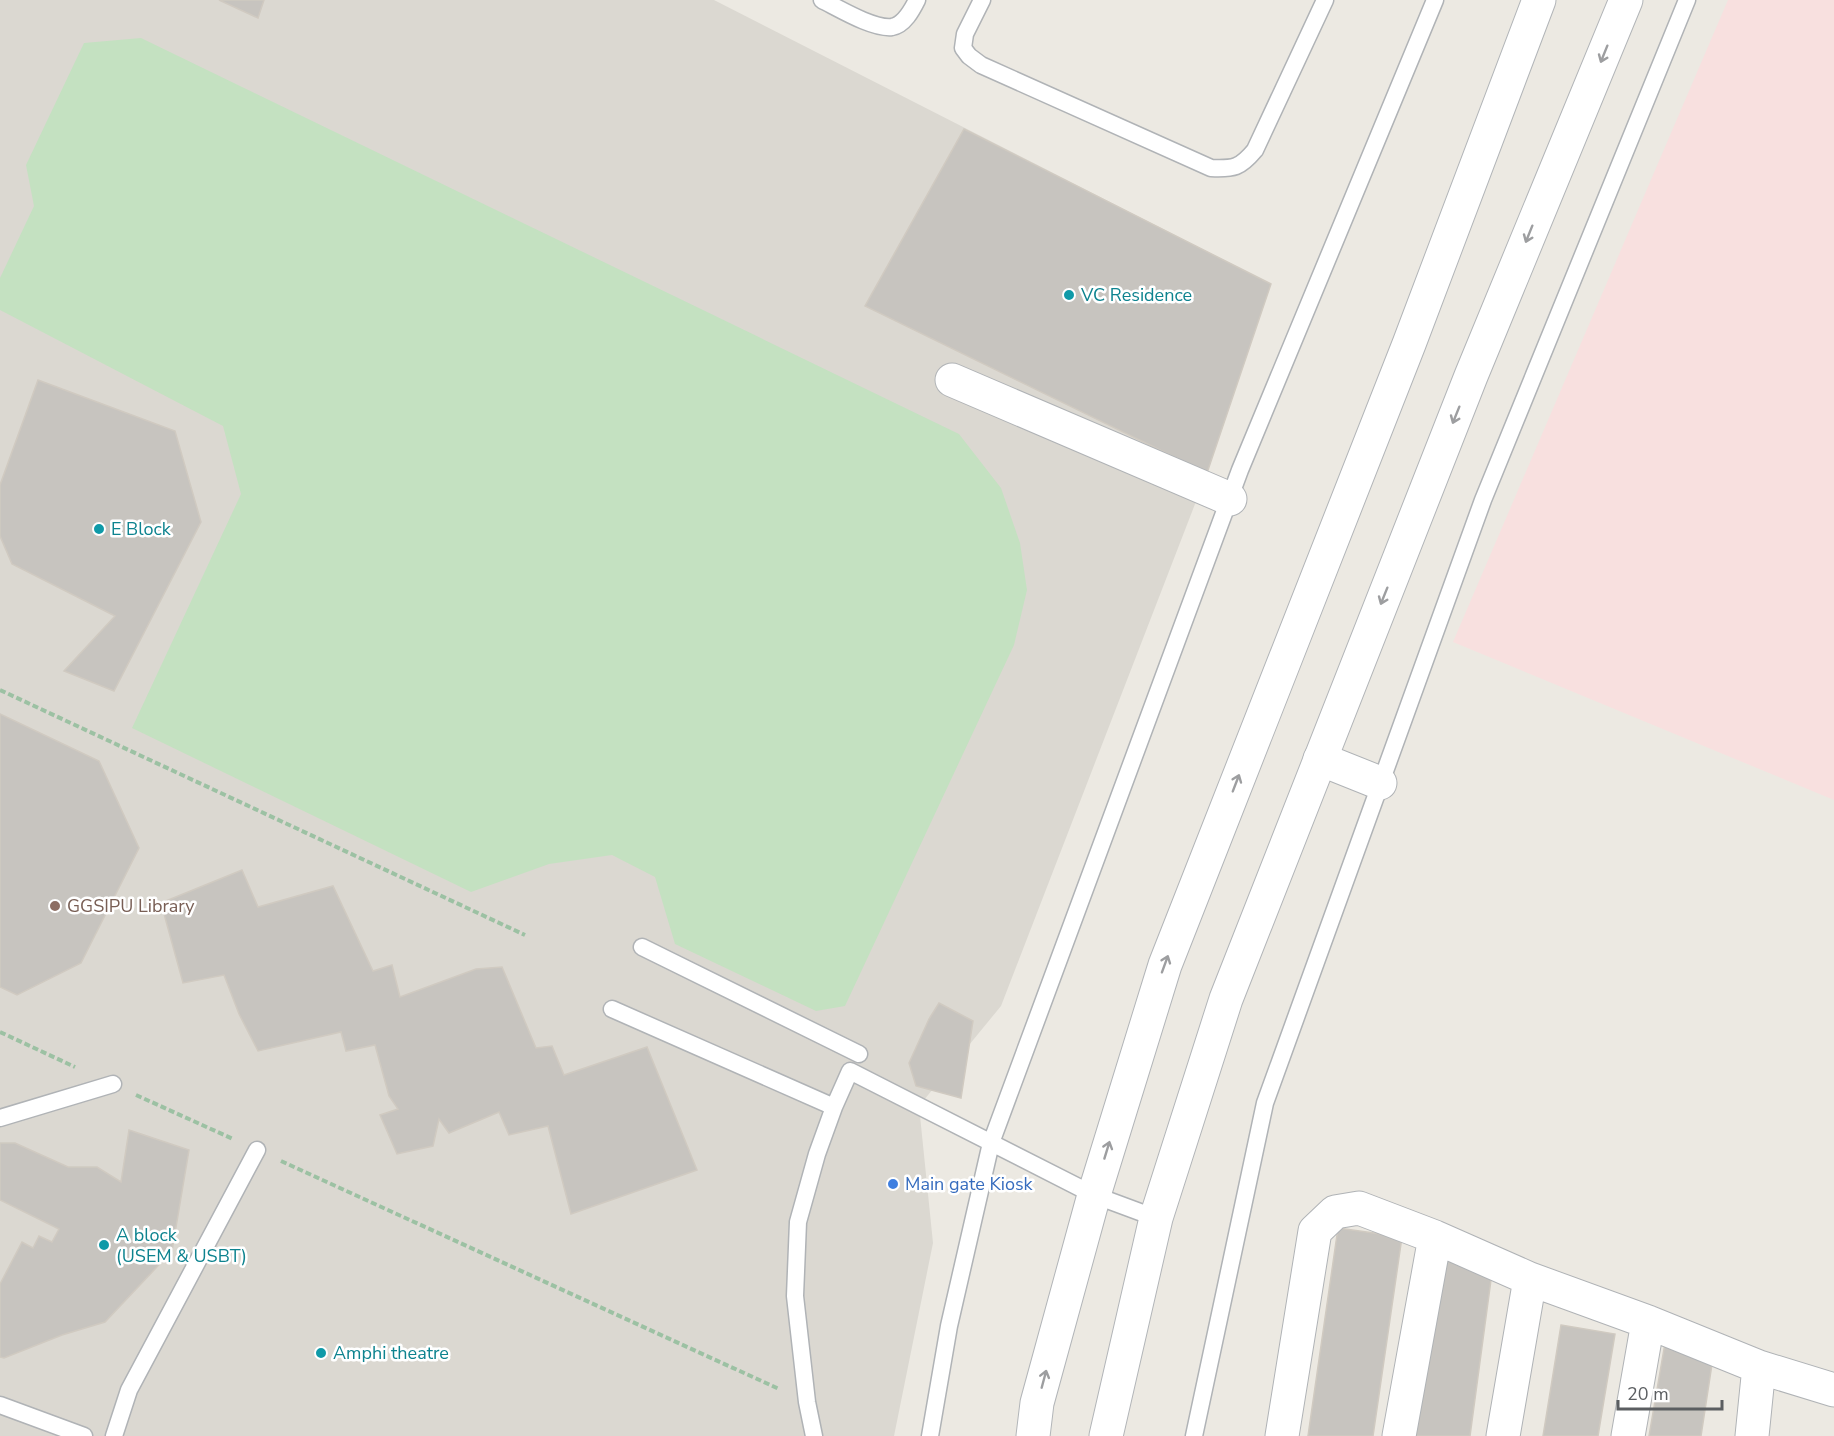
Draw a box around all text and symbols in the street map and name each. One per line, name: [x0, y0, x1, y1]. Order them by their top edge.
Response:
one-way arrow: [1598, 44, 1609, 63]
one-way arrow: [1523, 225, 1534, 243]
place label: VC Residence: [1080, 283, 1192, 307]
marker: VC Residence: [1062, 288, 1076, 302]
one-way arrow: [1450, 405, 1461, 424]
place label: E Block: [111, 517, 172, 541]
marker: E Block: [92, 522, 106, 536]
one-way arrow: [1378, 587, 1389, 605]
one-way arrow: [1232, 774, 1243, 792]
place label: GGSIPU Library: [67, 894, 195, 918]
marker: GGSIPU Library: [48, 899, 62, 913]
one-way arrow: [1161, 955, 1172, 974]
one-way arrow: [1102, 1141, 1113, 1160]
place label: Main gate Kiosk: [905, 1172, 1034, 1196]
marker: Main gate Kiosk: [886, 1177, 900, 1191]
place label: A block (USEM & USBT): [116, 1223, 247, 1268]
marker: A block (USEM & USBT): [97, 1238, 111, 1252]
place label: Amphi theatre: [333, 1341, 449, 1365]
marker: Amphi theatre: [314, 1346, 328, 1360]
one-way arrow: [1039, 1370, 1050, 1389]
scale bar: [1618, 1373, 1722, 1411]
text: 20 m: [1627, 1382, 1669, 1406]

